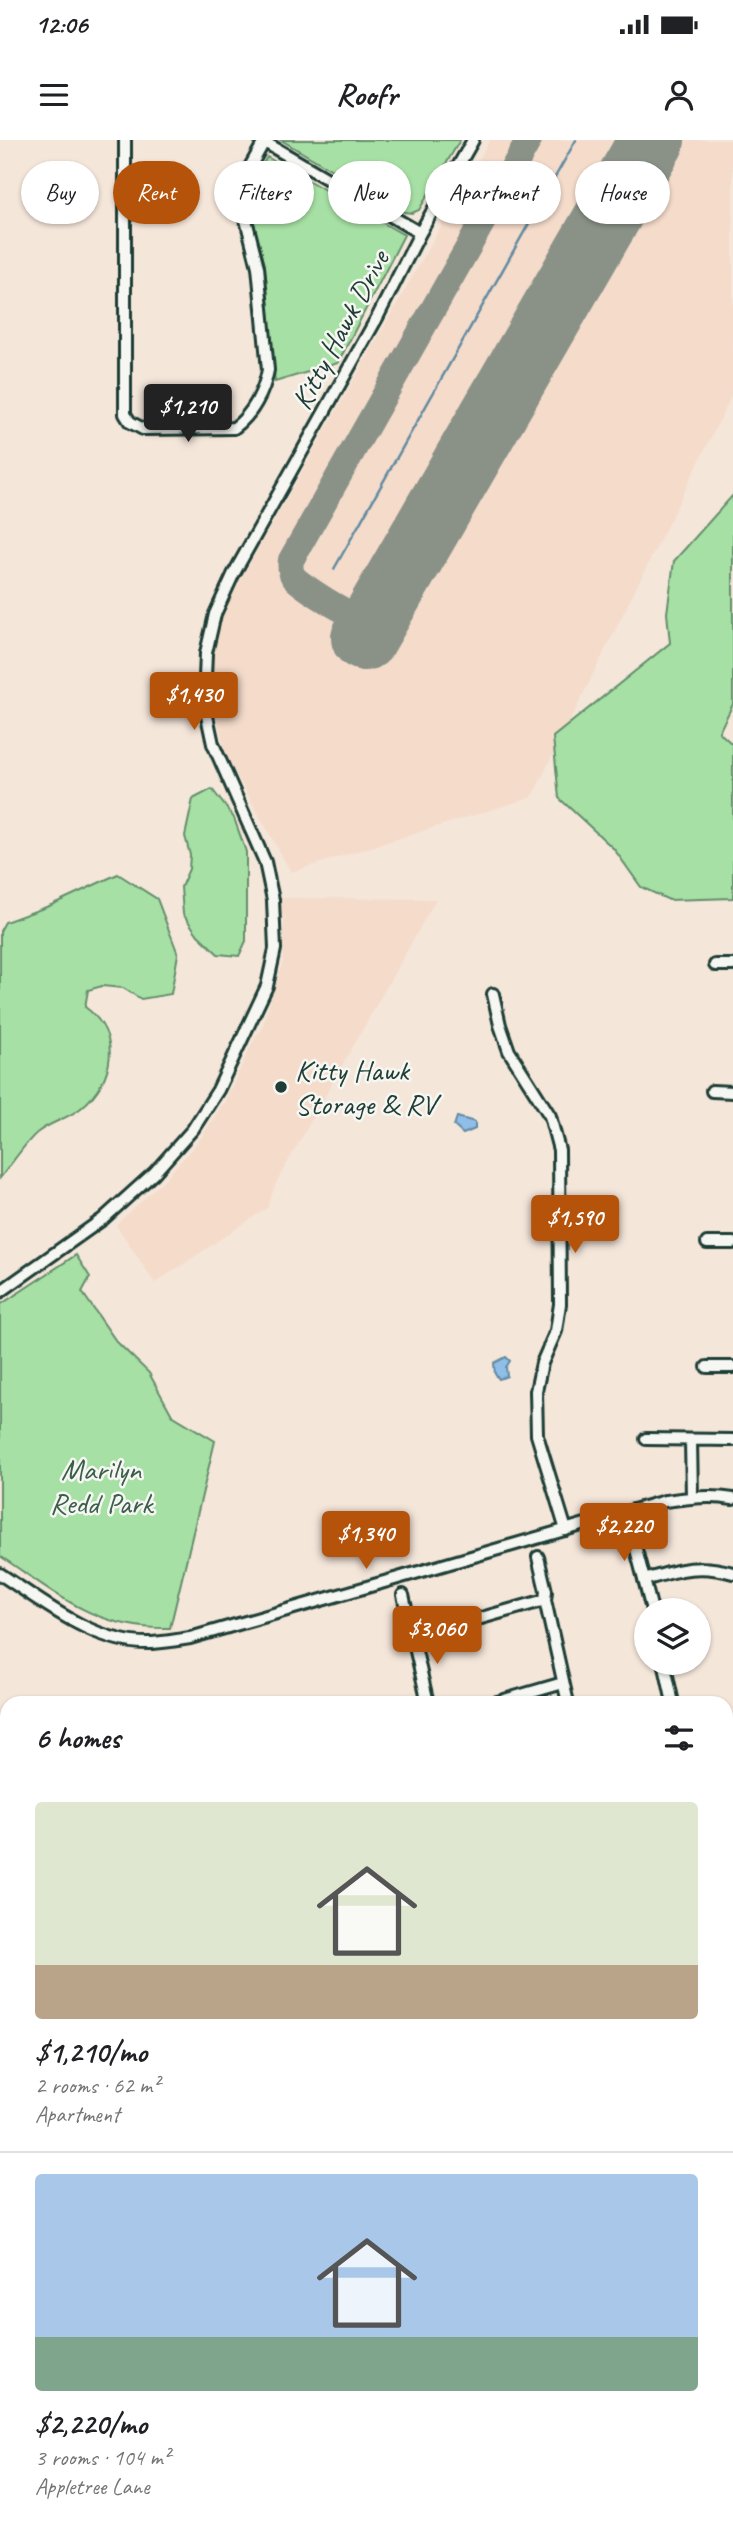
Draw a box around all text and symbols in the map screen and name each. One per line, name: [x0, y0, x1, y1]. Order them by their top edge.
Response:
text: 12:06: [35, 8, 88, 41]
text: Roofr: [336, 74, 397, 115]
icon: menu: [35, 76, 73, 114]
icon: person: [660, 76, 698, 114]
chip: Buy: [21, 161, 99, 224]
chip: Rent: [113, 161, 200, 224]
chip: Filters: [214, 161, 314, 224]
chip: New: [328, 161, 411, 224]
chip: Apartment: [425, 161, 561, 224]
chip: House: [575, 161, 670, 224]
street label: Kitty Hawk Drive: [282, 242, 399, 416]
pin: $1,210: [131, 384, 245, 444]
text: $1,210: [160, 392, 216, 421]
pin: $1,430: [137, 672, 251, 732]
text: $1,430: [166, 680, 222, 709]
place label: Kitty Hawk Storage & RV: [295, 1051, 442, 1123]
marker: Kitty Hawk Storage & RV: [273, 1079, 289, 1095]
pin: $1,590: [518, 1196, 632, 1255]
text: $1,590: [547, 1203, 603, 1232]
park label: Marilyn Redd Park: [50, 1450, 154, 1522]
pin: $2,220: [567, 1504, 681, 1563]
text: $2,220: [596, 1511, 652, 1540]
pin: $1,340: [309, 1512, 423, 1571]
text: $1,340: [338, 1519, 394, 1548]
map controls: [634, 1598, 711, 1675]
button: layers: [634, 1598, 711, 1675]
pin: $3,060: [380, 1606, 494, 1666]
text: $3,060: [409, 1614, 465, 1643]
text: 6 homes: [35, 1719, 120, 1757]
icon: filters: [660, 1719, 698, 1757]
icon: home: [304, 1848, 430, 1974]
text: $1,210/mo: [35, 2033, 147, 2071]
text: 2 rooms · 62 m²: [35, 2071, 159, 2100]
text: Apartment: [35, 2100, 120, 2129]
icon: home: [304, 2220, 430, 2346]
text: $2,220/mo: [35, 2405, 147, 2443]
text: 3 rooms · 104 m²: [35, 2443, 170, 2472]
text: Appletree Lane: [35, 2472, 149, 2501]

